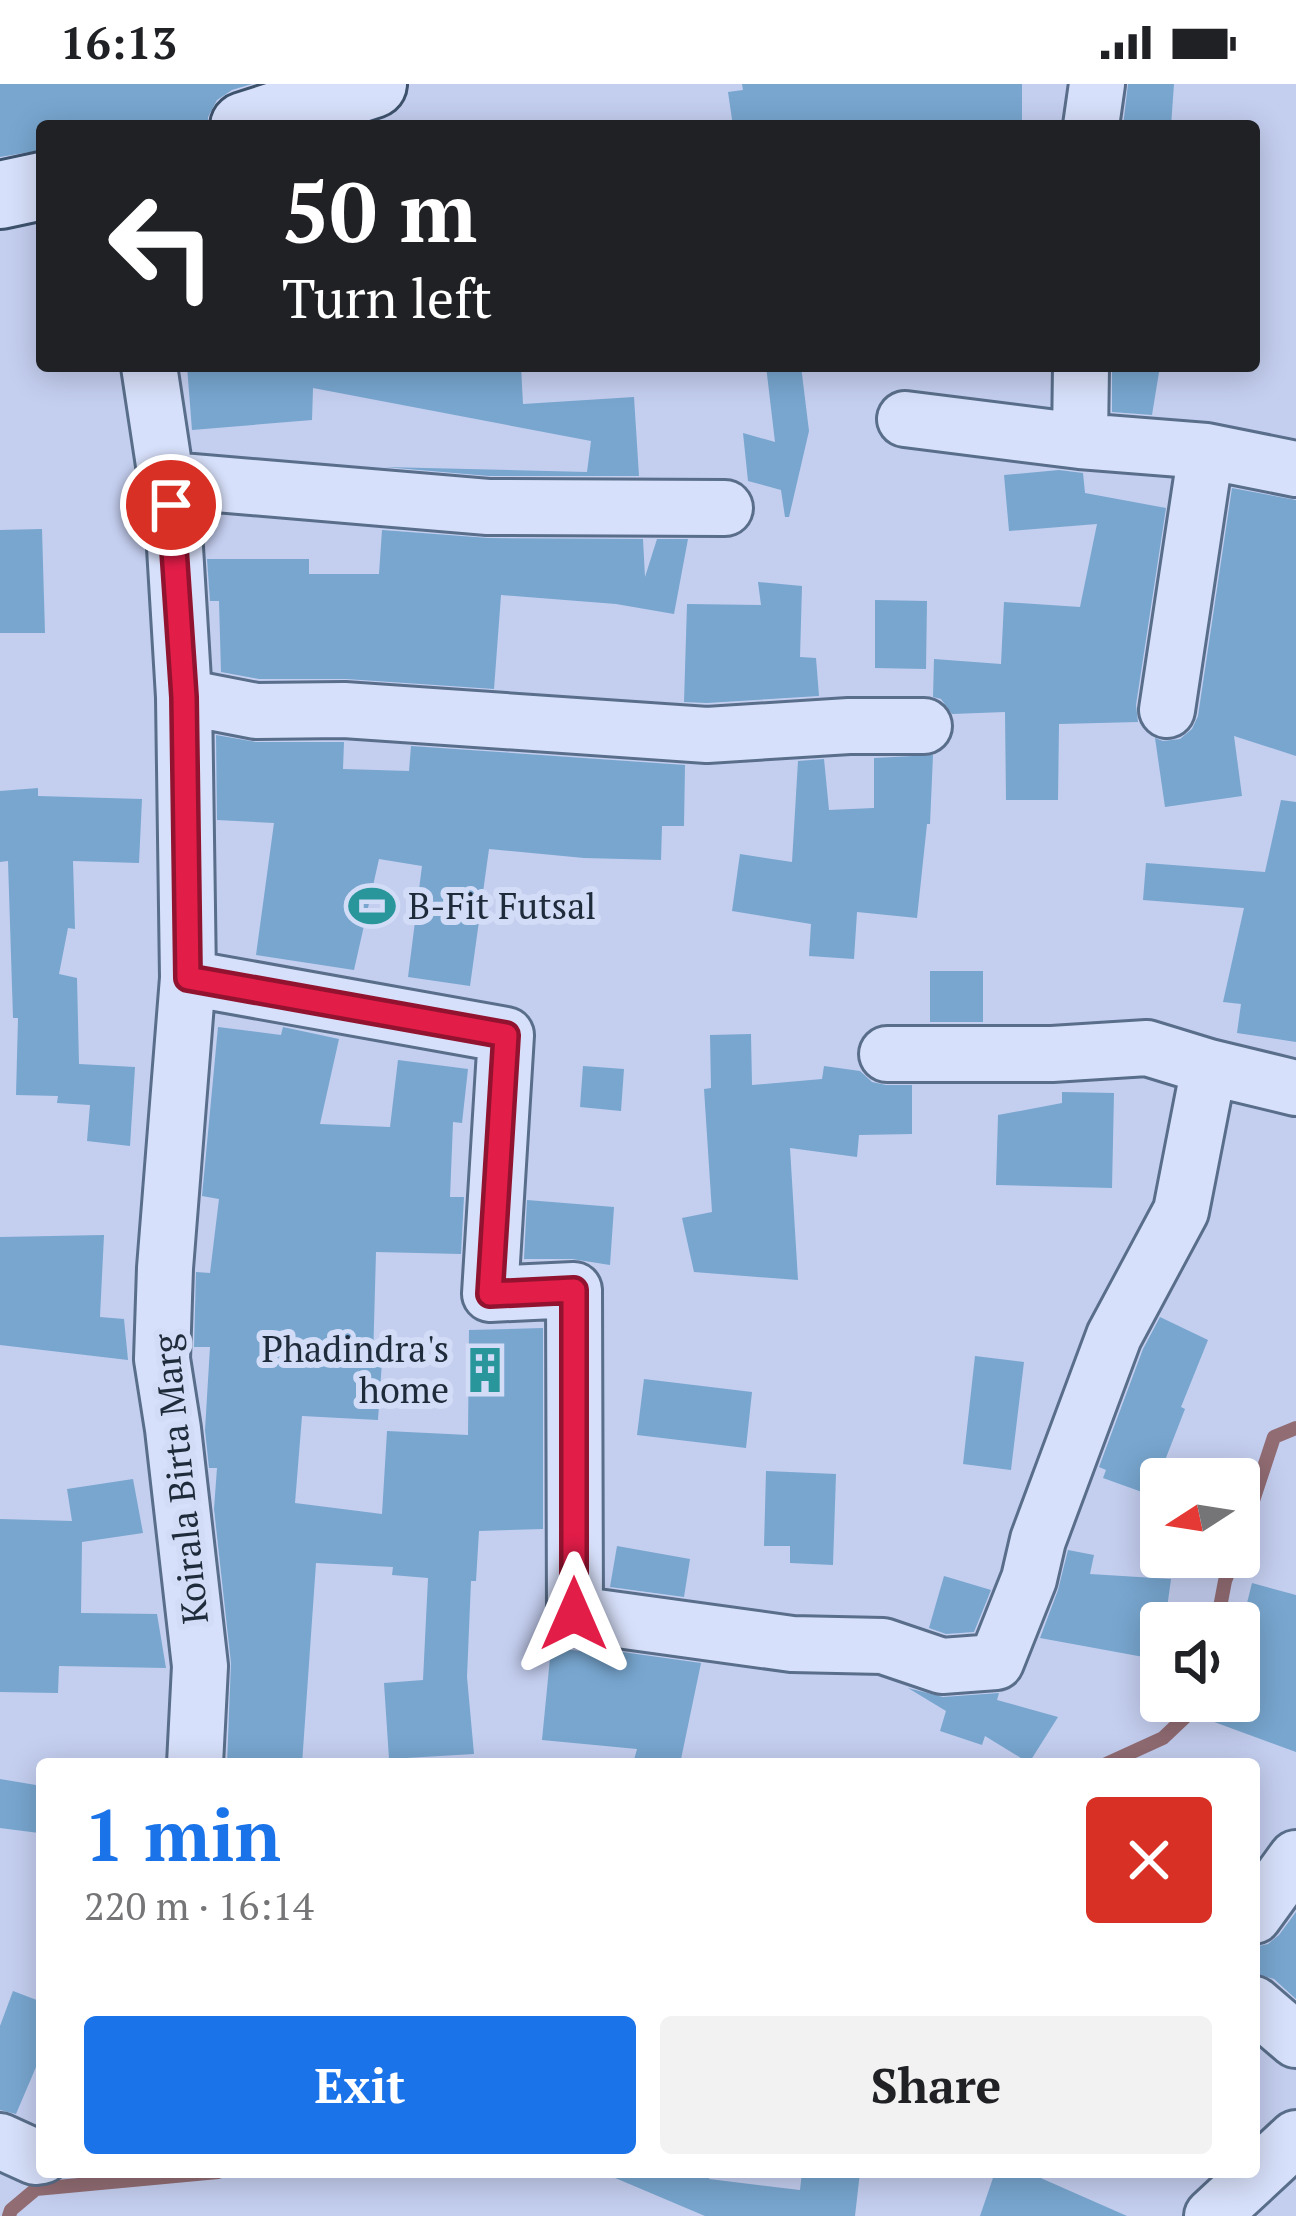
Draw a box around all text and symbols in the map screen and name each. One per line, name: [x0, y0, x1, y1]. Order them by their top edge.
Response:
text: 16:13: [60, 12, 177, 72]
text: 50 m: [282, 155, 477, 266]
icon: left: [84, 168, 240, 324]
text: Turn left: [282, 262, 492, 333]
pin: [120, 454, 222, 556]
icon: arrive: [138, 472, 204, 538]
sports icon: B-Fit Futsal: [347, 881, 397, 931]
place label: B-Fit Futsal: [408, 882, 596, 929]
place label: Phadindra's home: [262, 1325, 449, 1413]
street label: Koirala Birta Marg: [141, 1331, 218, 1626]
building icon: Phadindra's home: [460, 1345, 510, 1395]
north arrow: [1140, 1458, 1260, 1578]
map controls: [1140, 1458, 1260, 1722]
position arrow: [511, 1551, 637, 1677]
button: sound: [1140, 1602, 1260, 1722]
text: 1 min: [84, 1786, 281, 1882]
button: close: [1086, 1797, 1212, 1923]
text: 220 m · 16:14: [84, 1879, 314, 1931]
button: Exit: [84, 2016, 636, 2154]
button: Share: [660, 2016, 1212, 2154]

